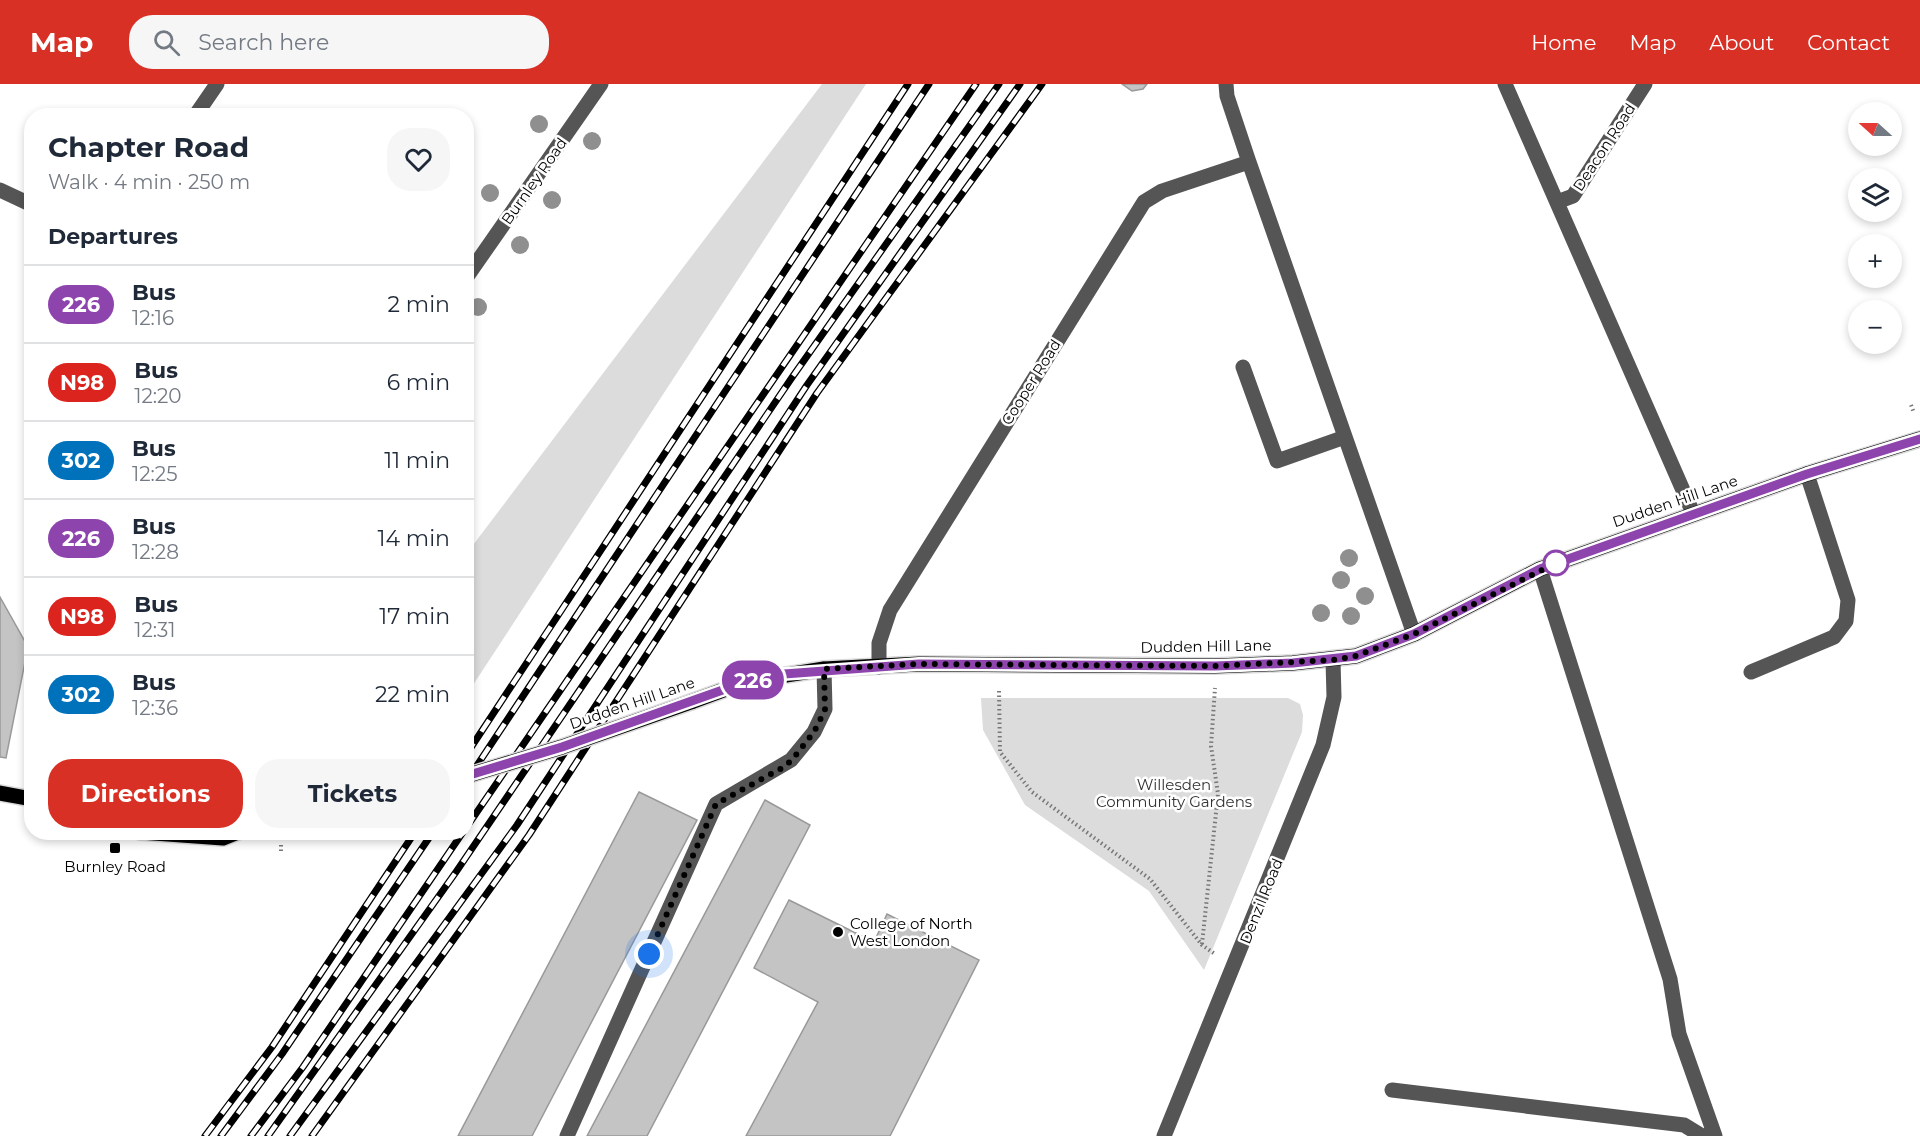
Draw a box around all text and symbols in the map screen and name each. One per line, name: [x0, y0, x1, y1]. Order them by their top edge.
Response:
search box: [129, 15, 549, 69]
text: Map: [30, 25, 93, 59]
icon: search: [150, 26, 183, 59]
text: Search here: [198, 29, 329, 56]
text: Home: [1531, 30, 1596, 55]
text: Map: [1629, 30, 1676, 55]
text: About: [1709, 30, 1774, 55]
text: Contact: [1807, 30, 1890, 55]
street label: Deacon Road: [1569, 99, 1639, 195]
north arrow: [1848, 102, 1902, 156]
map controls: [1848, 102, 1902, 354]
button: heart: [387, 128, 450, 191]
text: Chapter Road: [48, 130, 249, 164]
street label: Burnley Road: [497, 134, 571, 228]
button: layers: [1848, 168, 1902, 222]
text: Walk · 4 min · 250 m: [48, 170, 250, 194]
text: Departures: [48, 223, 178, 250]
button: +: [1848, 234, 1902, 288]
text: Bus: [132, 279, 176, 306]
text: 2 min: [388, 291, 450, 318]
text: 226: [62, 292, 100, 317]
button: −: [1848, 300, 1902, 354]
text: 12:16: [132, 306, 174, 330]
street label: Cooper Road: [997, 336, 1065, 428]
text: Bus: [134, 357, 178, 384]
text: 6 min: [387, 369, 450, 396]
text: N98: [60, 370, 104, 395]
text: 12:20: [134, 384, 182, 408]
text: Bus: [132, 435, 176, 462]
text: 11 min: [384, 447, 450, 474]
text: 302: [62, 448, 101, 473]
text: 12:25: [132, 462, 178, 486]
street label: Dudden Hill Lane: [1610, 471, 1740, 531]
text: Bus: [132, 513, 176, 540]
text: 14 min: [378, 525, 450, 552]
text: 226: [62, 526, 100, 551]
text: 12:28: [132, 540, 179, 564]
unlabelled marker: [1543, 550, 1569, 576]
text: Bus: [134, 591, 178, 618]
text: 17 min: [379, 603, 450, 630]
text: N98: [60, 604, 104, 629]
text: 12:31: [134, 618, 176, 642]
street label: Dudden Hill Lane: [1140, 635, 1272, 657]
line badge: 226: [718, 660, 788, 700]
text: 226: [734, 668, 772, 693]
text: Bus: [132, 669, 176, 696]
street label: Dudden Hill Lane: [567, 673, 697, 733]
text: 22 min: [375, 681, 450, 708]
text: 302: [62, 682, 101, 707]
text: 12:36: [132, 696, 178, 720]
button: Directions: [48, 759, 243, 828]
button: Tickets: [255, 759, 450, 828]
park label: Willesden Community Gardens: [1096, 775, 1252, 811]
marker: Burnley Road: [108, 841, 122, 855]
street label: Denzil Road: [1235, 855, 1287, 947]
place label: Burnley Road: [64, 857, 166, 876]
place label: College of North West London: [850, 914, 973, 950]
marker: College of North West London: [831, 925, 845, 939]
your location: [634, 939, 664, 969]

